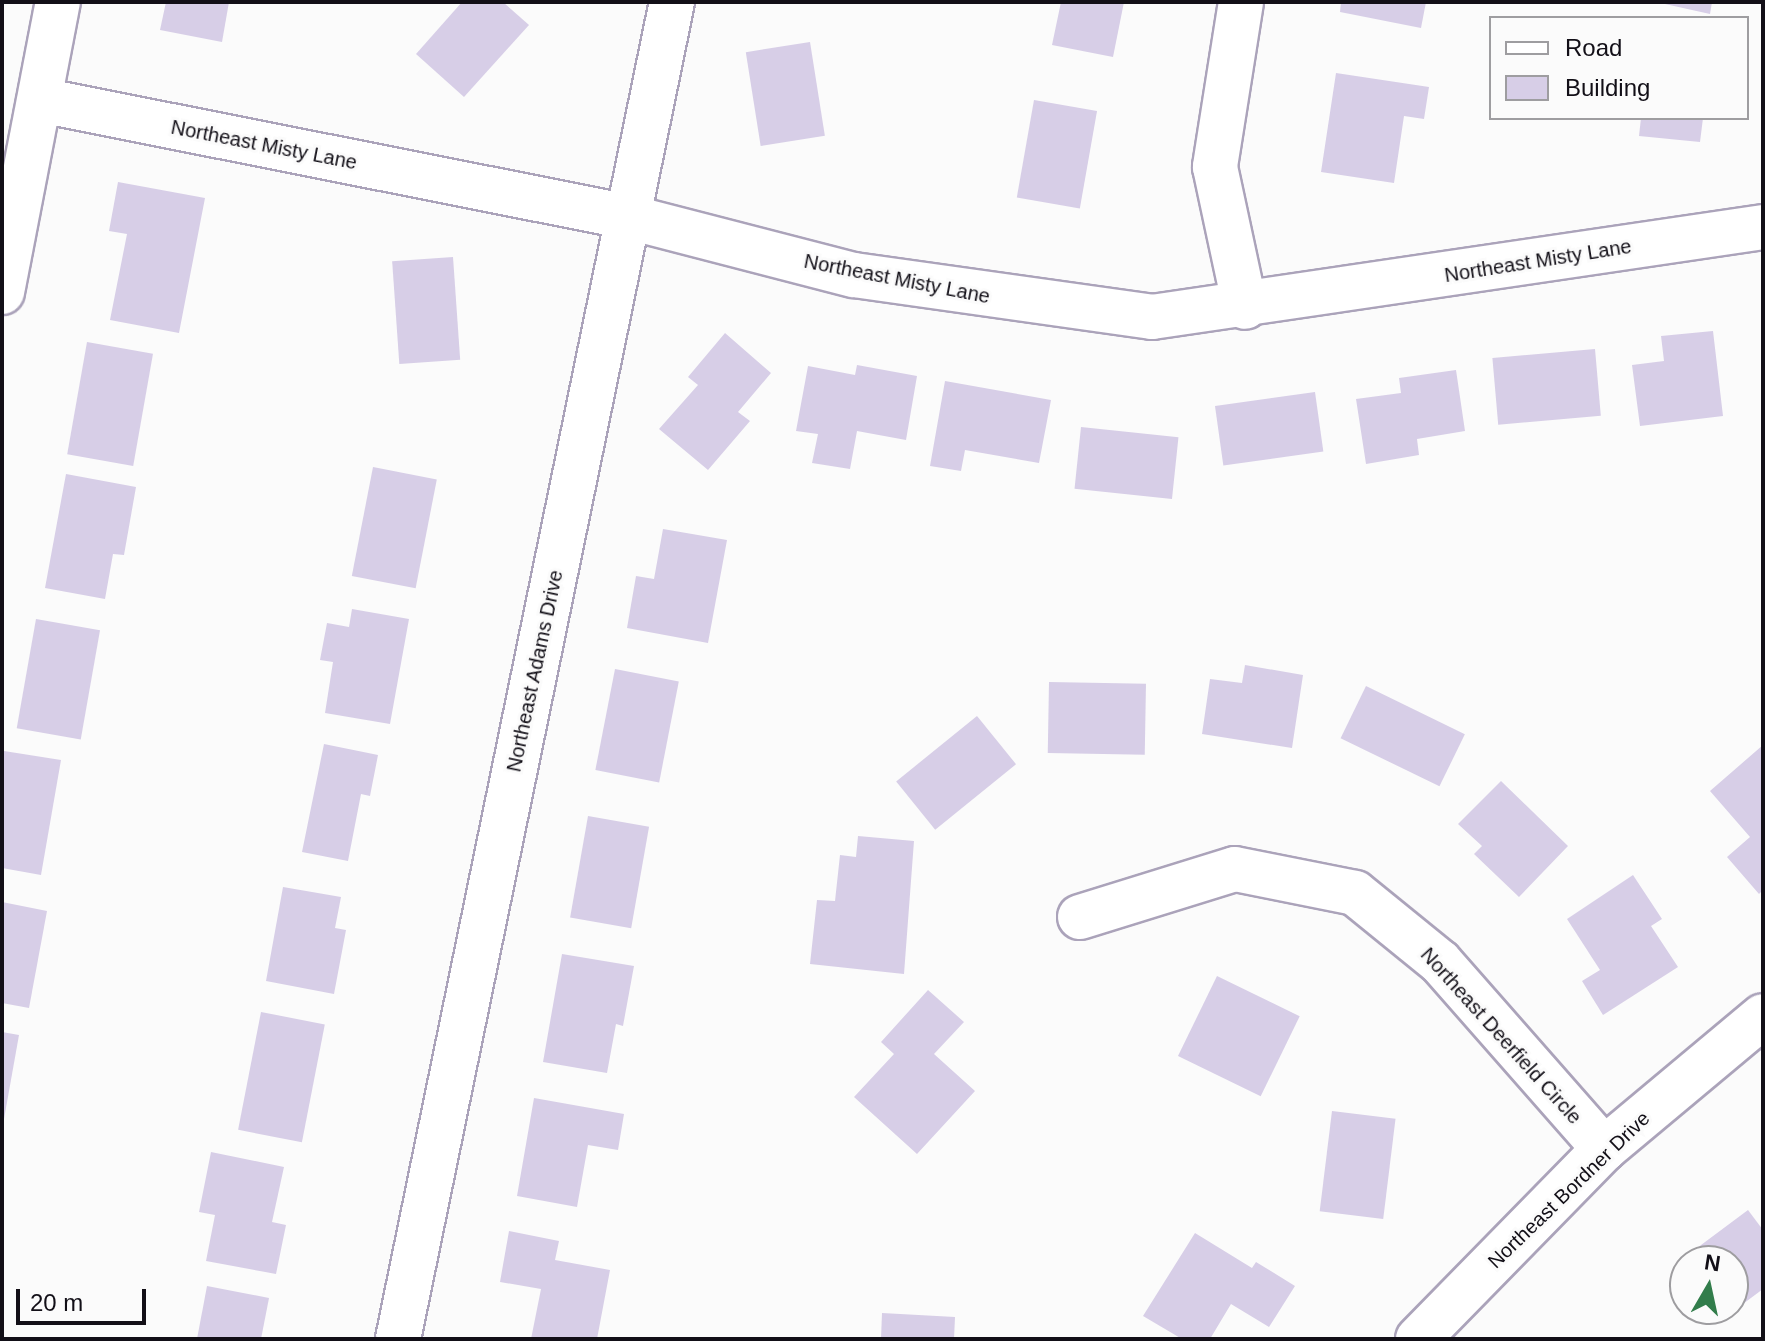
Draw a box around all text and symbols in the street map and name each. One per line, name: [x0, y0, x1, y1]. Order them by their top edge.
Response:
legend: [1489, 16, 1749, 120]
text: Road: [1565, 34, 1622, 61]
text: Building: [1565, 74, 1650, 101]
street label: Northeast Misty Lane: [169, 115, 359, 175]
street label: Northeast Misty Lane: [1443, 234, 1633, 288]
street label: Northeast Misty Lane: [802, 249, 992, 309]
street label: Northeast Adams Drive: [502, 567, 568, 775]
street label: Northeast Deerfield Circle: [1415, 943, 1587, 1129]
street label: Northeast Bordner Drive: [1483, 1106, 1655, 1274]
north arrow: [1669, 1245, 1749, 1325]
text: N: [1703, 1249, 1722, 1276]
scale bar: [20, 1273, 150, 1323]
text: 20 m: [30, 1289, 83, 1316]

